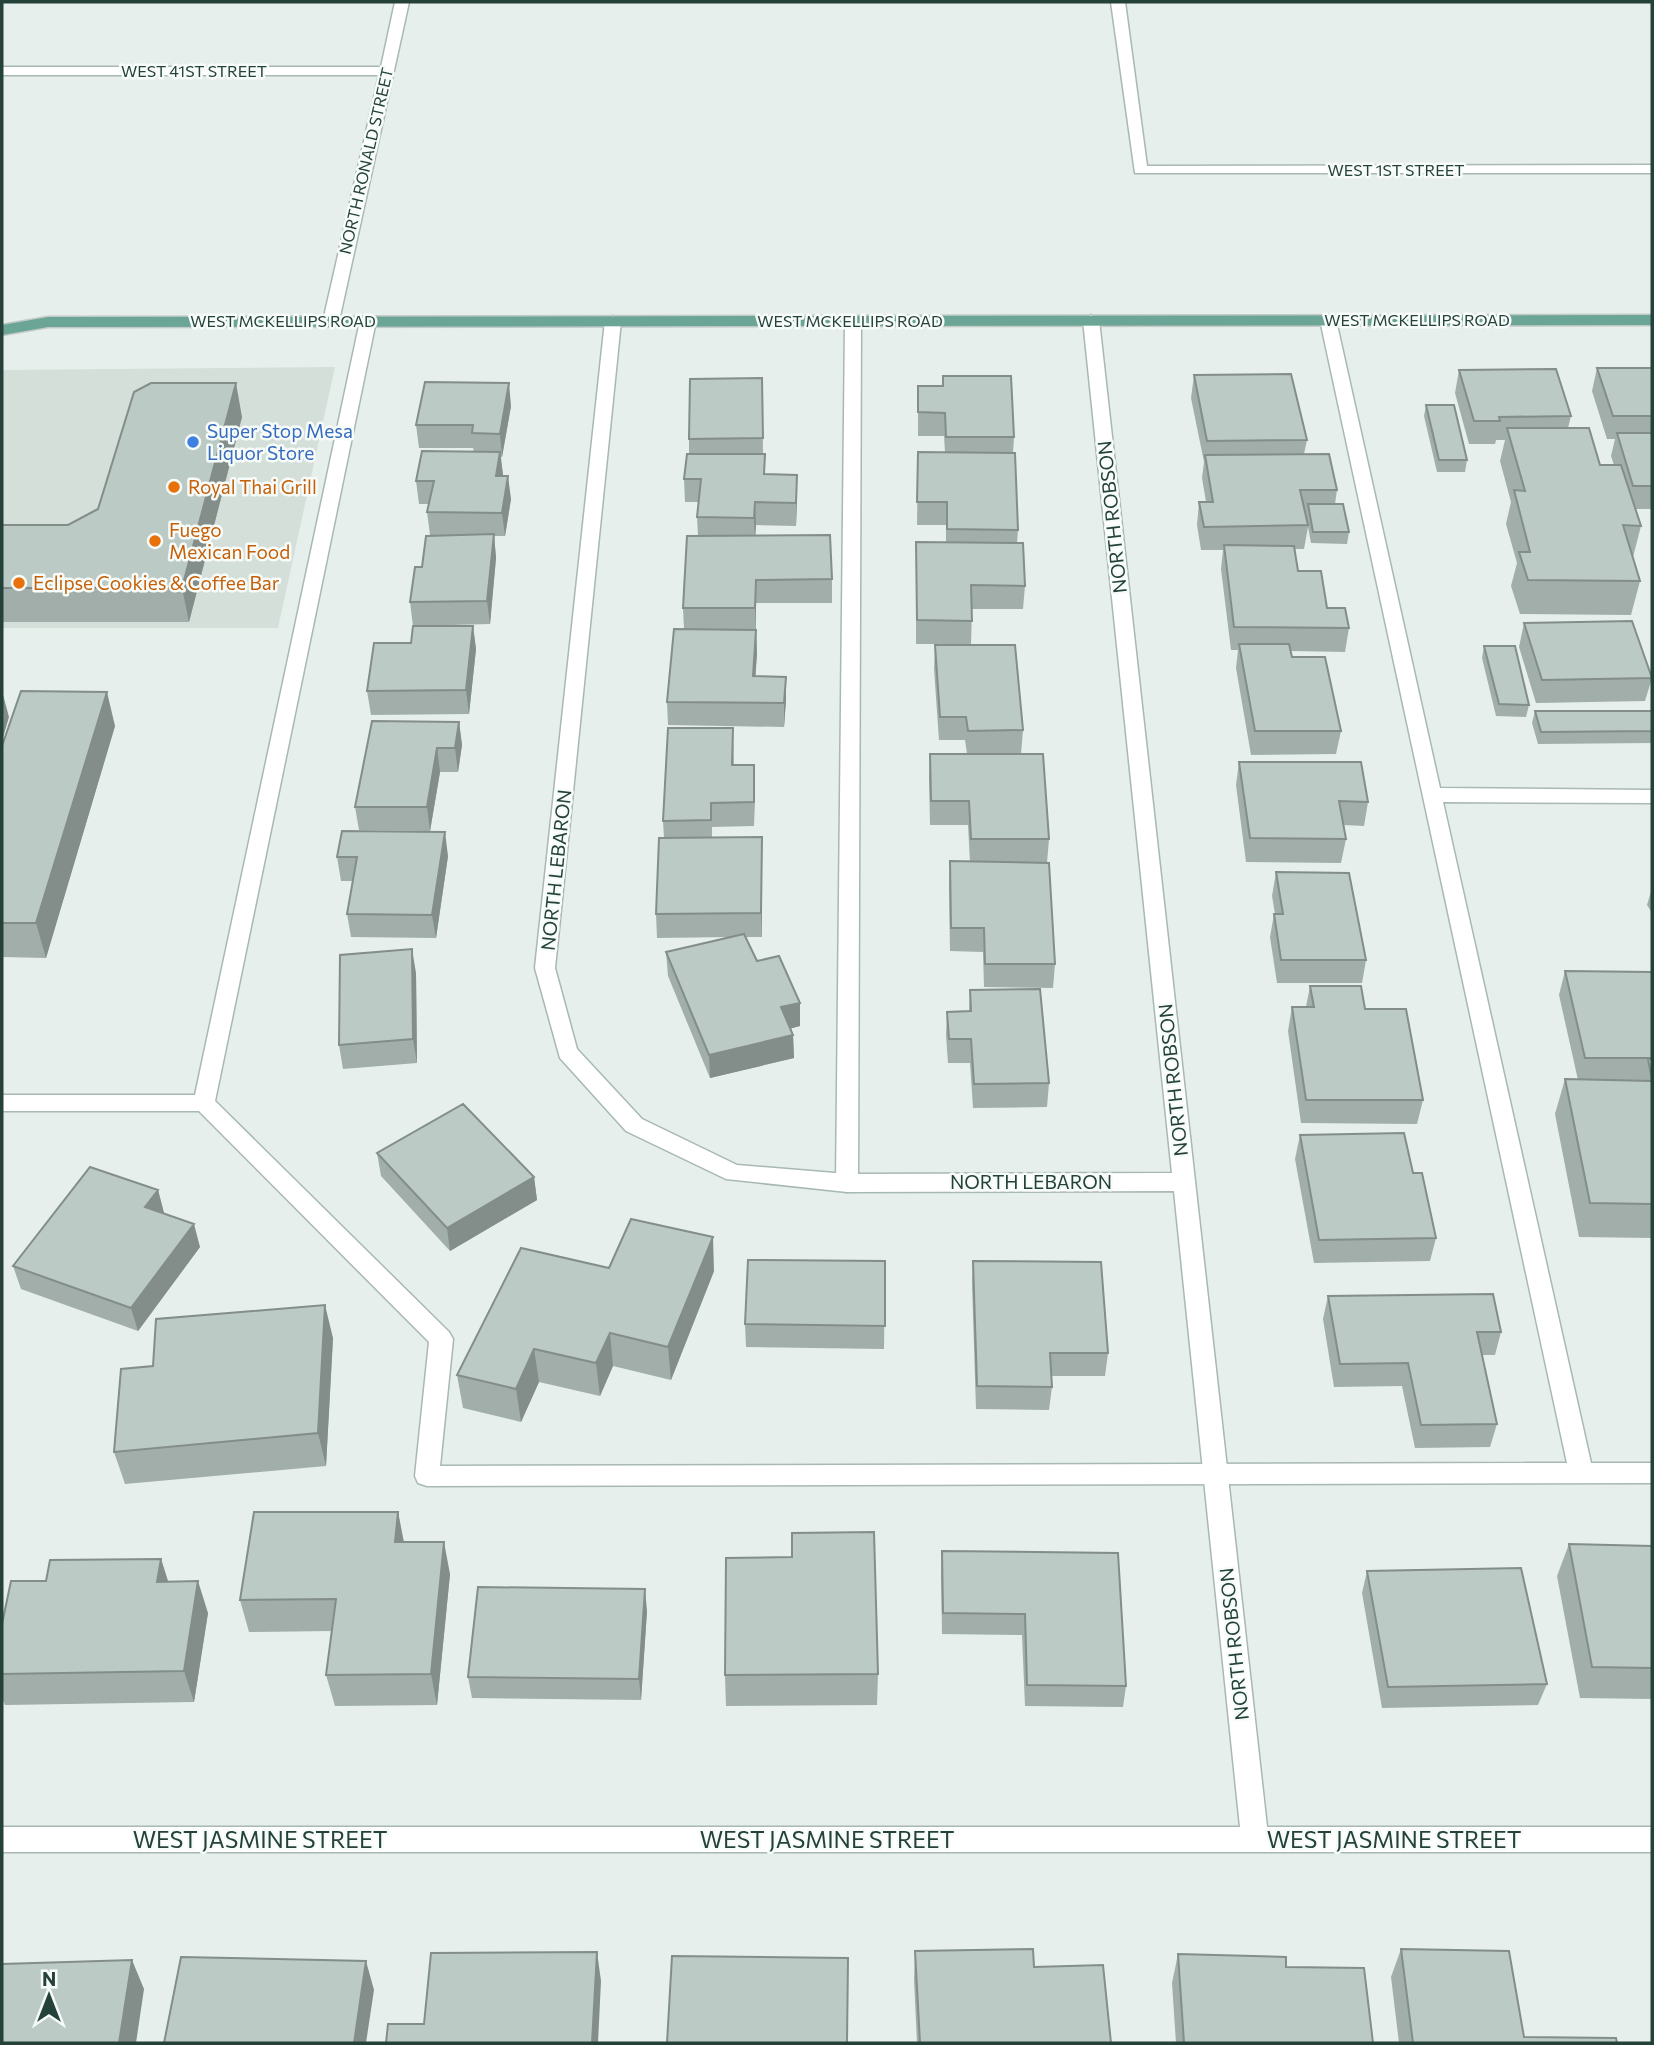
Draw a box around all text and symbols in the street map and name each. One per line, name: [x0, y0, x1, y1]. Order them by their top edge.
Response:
street label: WEST 41ST STREET: [121, 61, 267, 80]
street label: NORTH RONALD STREET: [335, 66, 396, 256]
street label: WEST 1ST STREET: [1327, 160, 1465, 179]
street label: WEST MCKELLIPS ROAD: [1324, 310, 1510, 329]
street label: WEST MCKELLIPS ROAD: [190, 311, 376, 330]
street label: WEST MCKELLIPS ROAD: [757, 311, 943, 330]
place label: Super Stop Mesa Liquor Store: [207, 419, 353, 464]
marker: Super Stop Mesa Liquor Store: [185, 434, 201, 450]
street label: NORTH ROBSON: [1092, 440, 1131, 595]
place label: Royal Thai Grill: [188, 475, 317, 498]
marker: Royal Thai Grill: [166, 479, 182, 495]
place label: Fuego Mexican Food: [169, 518, 290, 563]
marker: Fuego Mexican Food: [147, 533, 163, 549]
place label: Eclipse Cookies & Coffee Bar: [33, 571, 280, 594]
marker: Eclipse Cookies & Coffee Bar: [11, 575, 27, 591]
street label: NORTH LEBARON: [536, 788, 575, 952]
street label: NORTH ROBSON: [1153, 1003, 1192, 1158]
street label: NORTH LEBARON: [950, 1170, 1112, 1193]
street label: NORTH ROBSON: [1214, 1567, 1253, 1722]
street label: WEST JASMINE STREET: [133, 1825, 388, 1853]
street label: WEST JASMINE STREET: [700, 1825, 955, 1853]
street label: WEST JASMINE STREET: [1267, 1825, 1522, 1853]
north arrow: [14, 1961, 84, 2031]
text: N: [42, 1967, 56, 1990]

